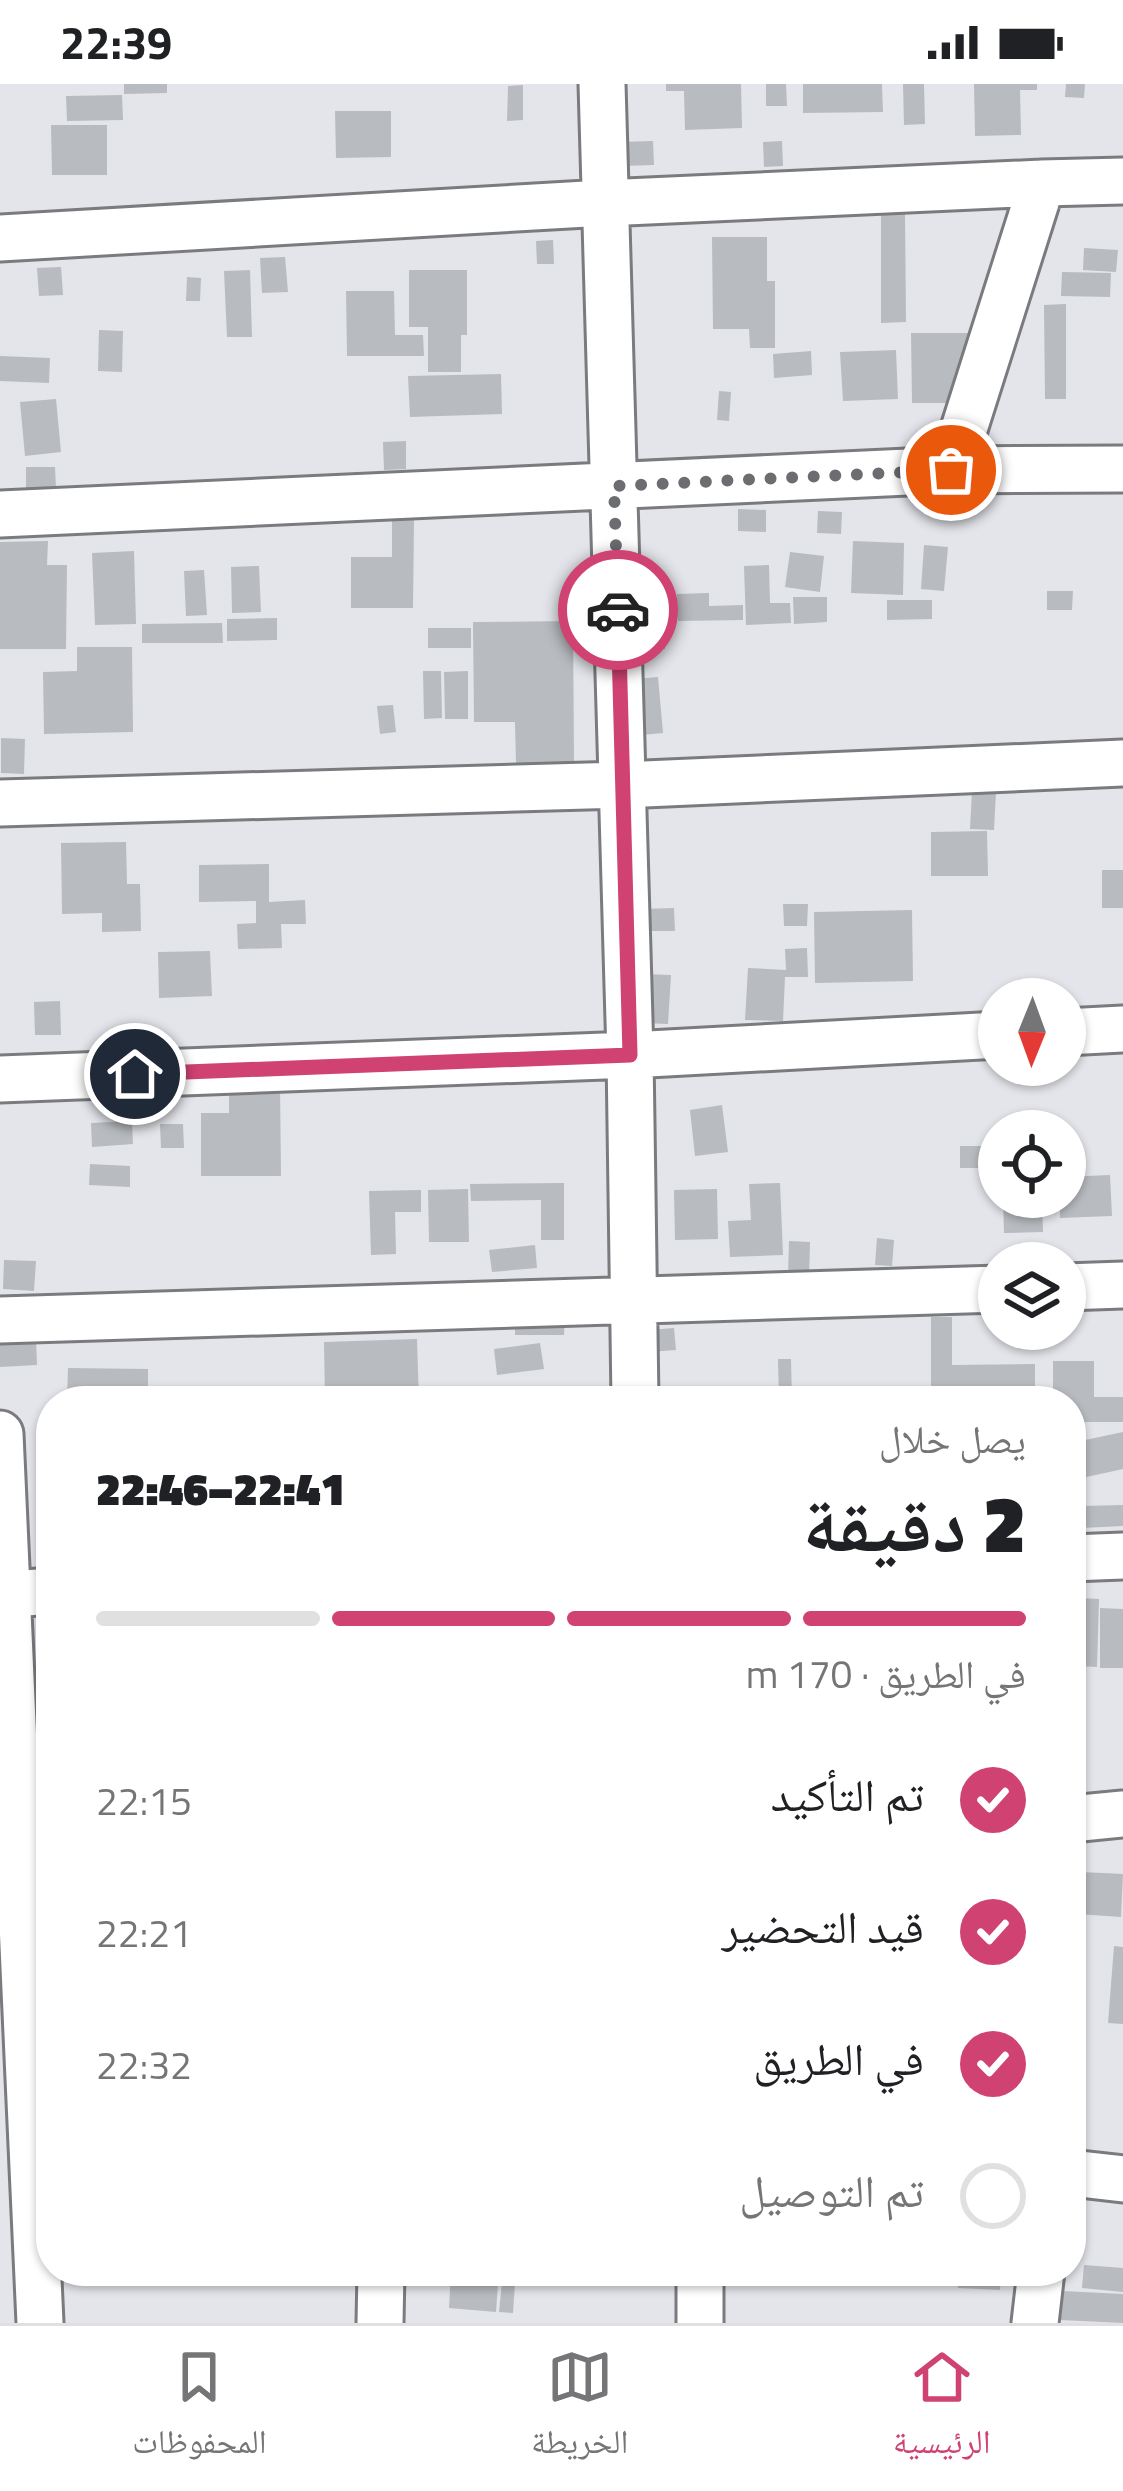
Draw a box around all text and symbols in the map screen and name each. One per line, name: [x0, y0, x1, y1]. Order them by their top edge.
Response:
text: 22:39: [60, 8, 172, 76]
pin: [900, 419, 1002, 521]
icon: bag: [918, 437, 984, 503]
courier: [558, 550, 678, 670]
icon: car: [585, 577, 651, 643]
north arrow: [978, 978, 1086, 1086]
map controls: [978, 978, 1086, 1350]
pin: [84, 1023, 186, 1125]
icon: home: [102, 1041, 168, 1107]
button: locate: [978, 1110, 1086, 1218]
button: layers: [978, 1242, 1086, 1350]
text: يصل خلال: [879, 1409, 1026, 1468]
text: 22:41–22:46: [96, 1454, 345, 1522]
text: 2 دقيقة: [803, 1464, 1026, 1582]
text: في الطريق · 170 m: [746, 1644, 1026, 1703]
text: تم التأكيد: [771, 1760, 924, 1828]
icon: check: [960, 1767, 1026, 1833]
text: 22:15: [96, 1771, 192, 1830]
text: قيد التحضير: [722, 1892, 924, 1960]
icon: check: [960, 1899, 1026, 1965]
text: 22:21: [96, 1903, 192, 1962]
text: في الطريق: [753, 2024, 924, 2092]
icon: check: [960, 2031, 1026, 2097]
text: 22:32: [96, 2035, 192, 2094]
text: تم التوصيل: [739, 2156, 924, 2224]
tab: المحفوظات: [132, 2344, 267, 2474]
tab: الخريطة: [531, 2344, 628, 2474]
tab: الرئيسية: [893, 2344, 991, 2474]

